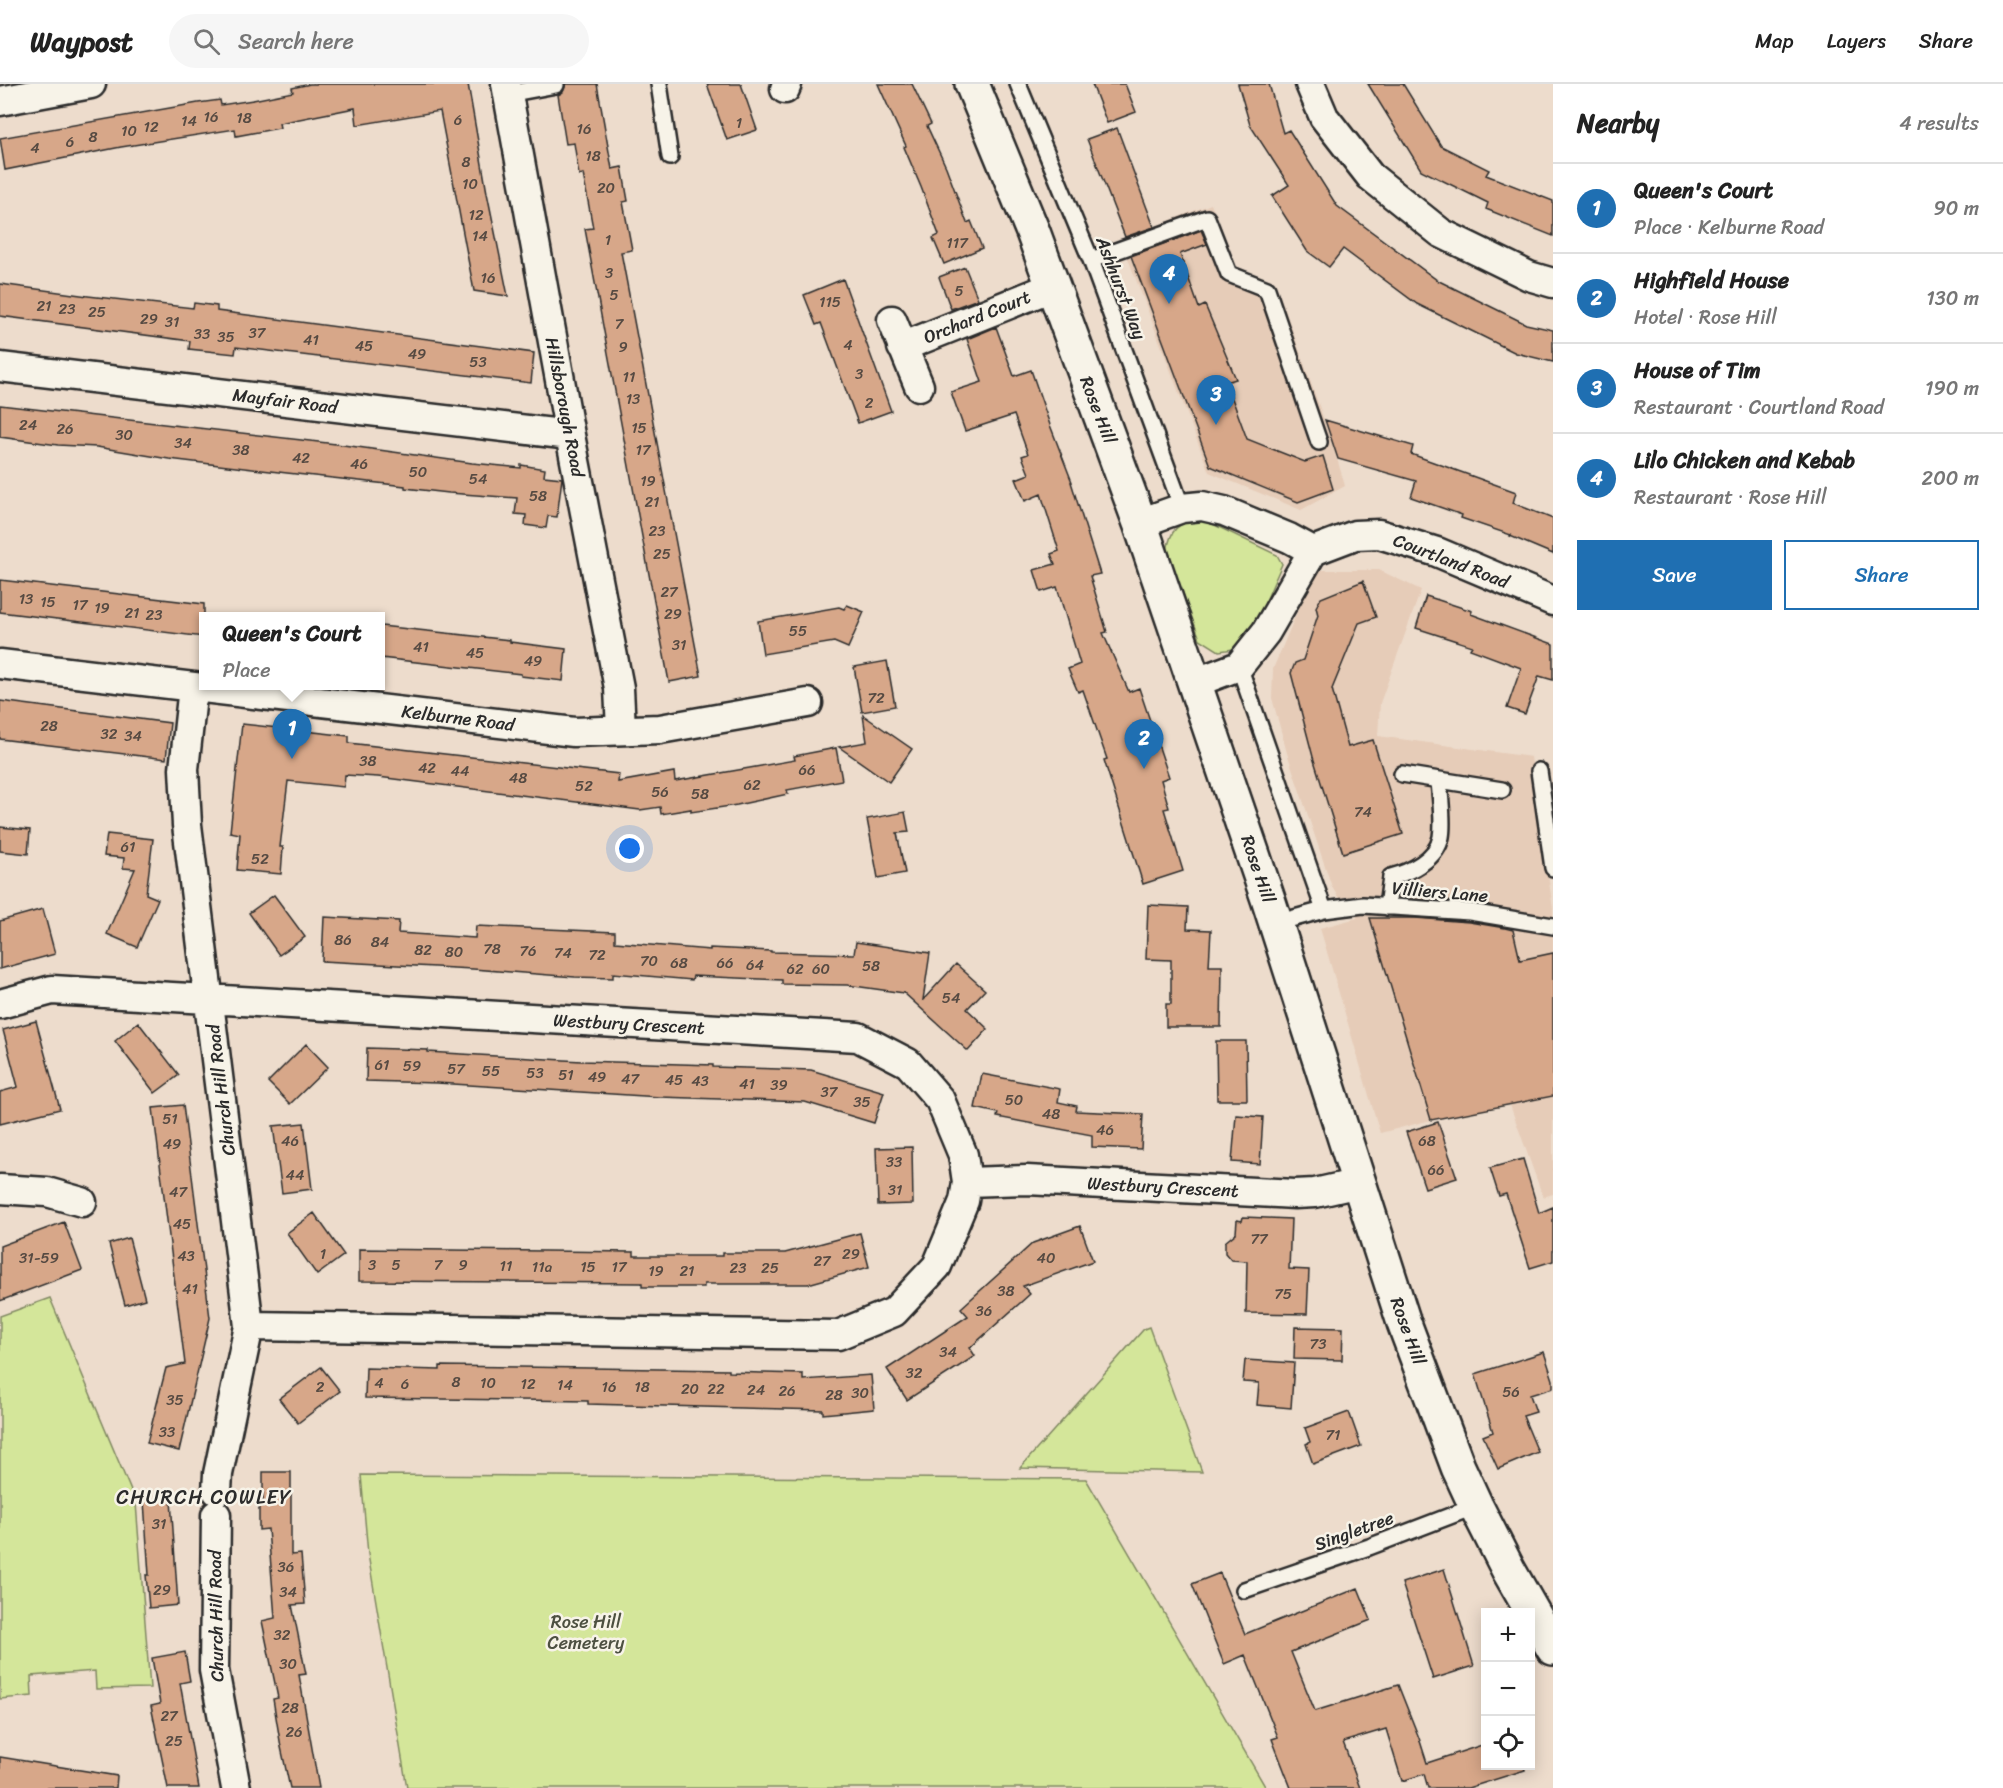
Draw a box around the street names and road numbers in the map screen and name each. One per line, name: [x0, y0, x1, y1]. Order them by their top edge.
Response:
street label: Ashhurst Way: [1086, 231, 1156, 345]
street label: Orchard Court: [918, 281, 1036, 353]
street label: Hillsborough Road: [536, 334, 595, 481]
street label: Rose Hill: [1070, 371, 1126, 449]
street label: Mayfair Road: [231, 379, 341, 423]
street label: Courtland Road: [1388, 524, 1515, 598]
street label: Kelburne Road: [400, 695, 518, 741]
street label: Rose Hill: [1231, 831, 1285, 908]
street label: Villiers Lane: [1391, 872, 1489, 912]
street label: Westbury Crescent: [553, 1004, 706, 1044]
street label: Church Hill Road: [197, 1021, 245, 1157]
street label: Westbury Crescent: [1087, 1167, 1240, 1207]
street label: Rose Hill: [1381, 1293, 1435, 1370]
street label: Singletree: [1310, 1502, 1398, 1560]
street label: Church Hill Road: [199, 1548, 233, 1682]

